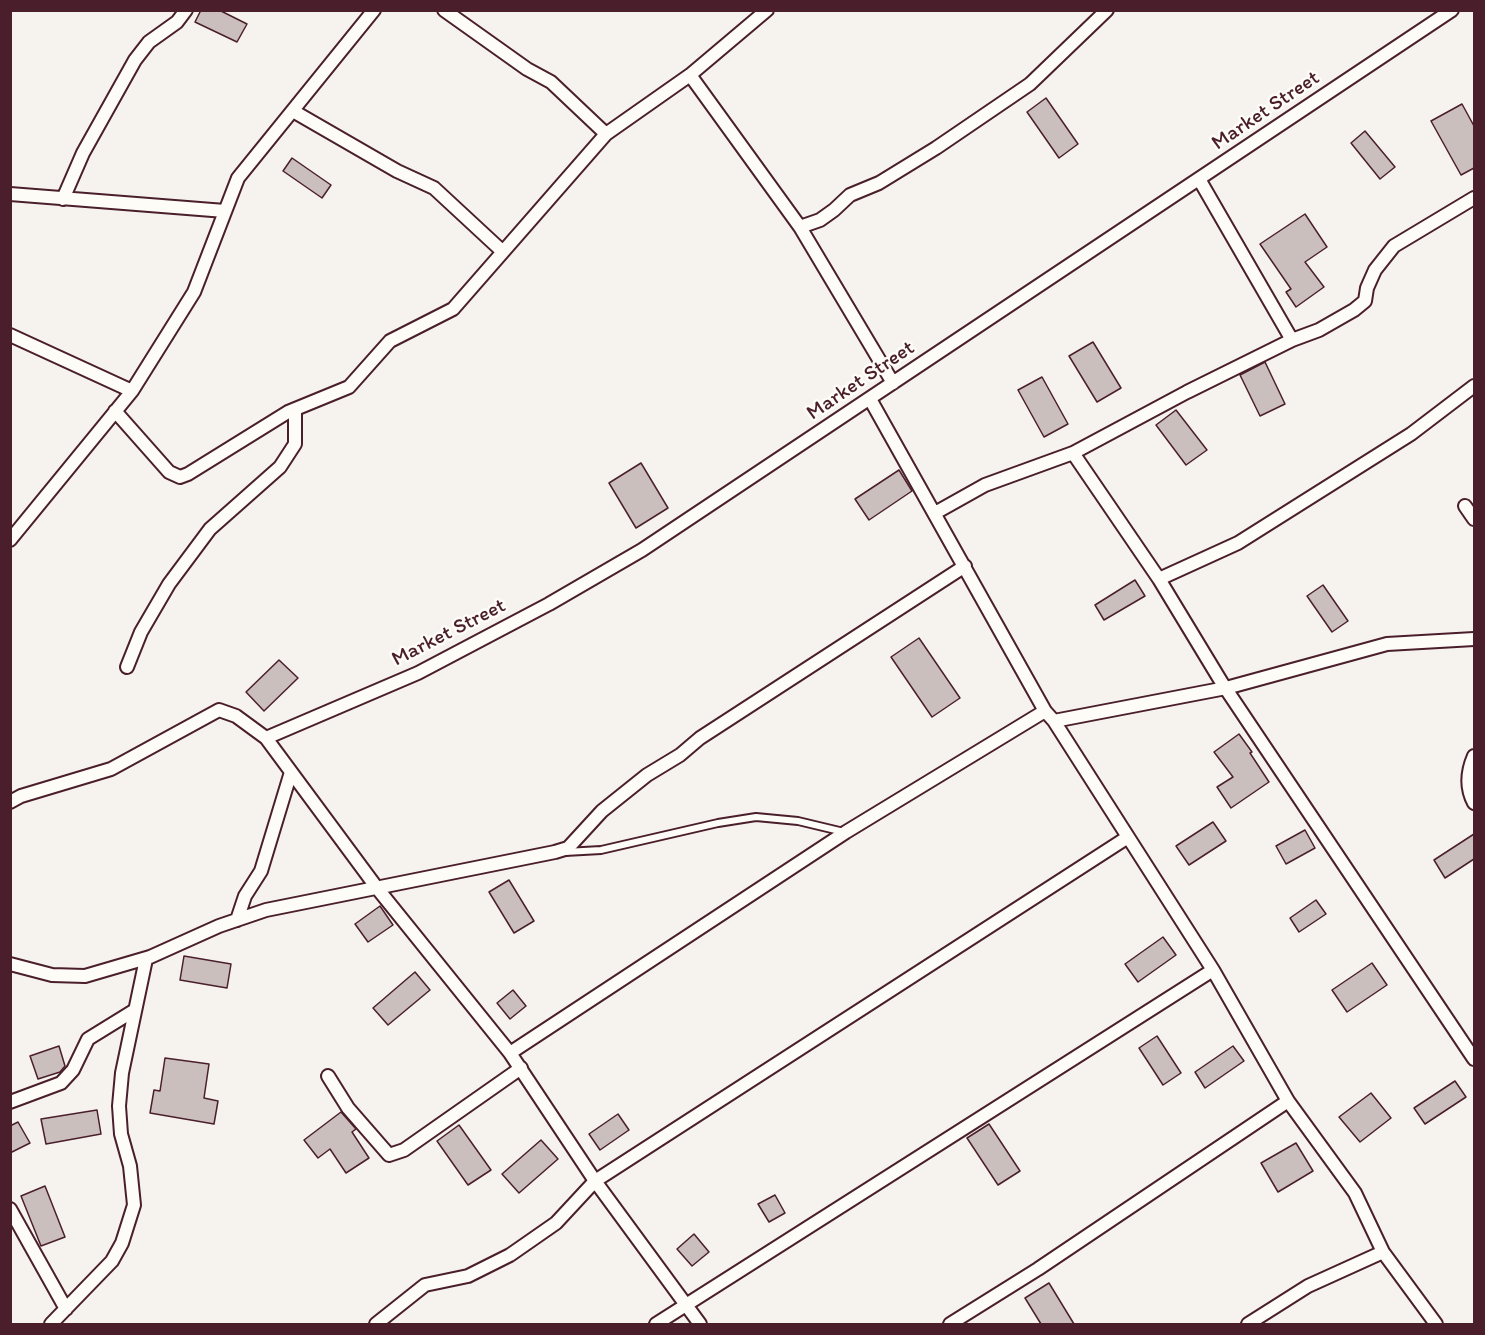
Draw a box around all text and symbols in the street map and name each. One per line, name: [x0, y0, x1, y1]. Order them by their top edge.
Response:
street label: Market Street: [1207, 66, 1325, 156]
street label: Market Street: [802, 336, 920, 426]
street label: Market Street: [388, 593, 510, 673]

